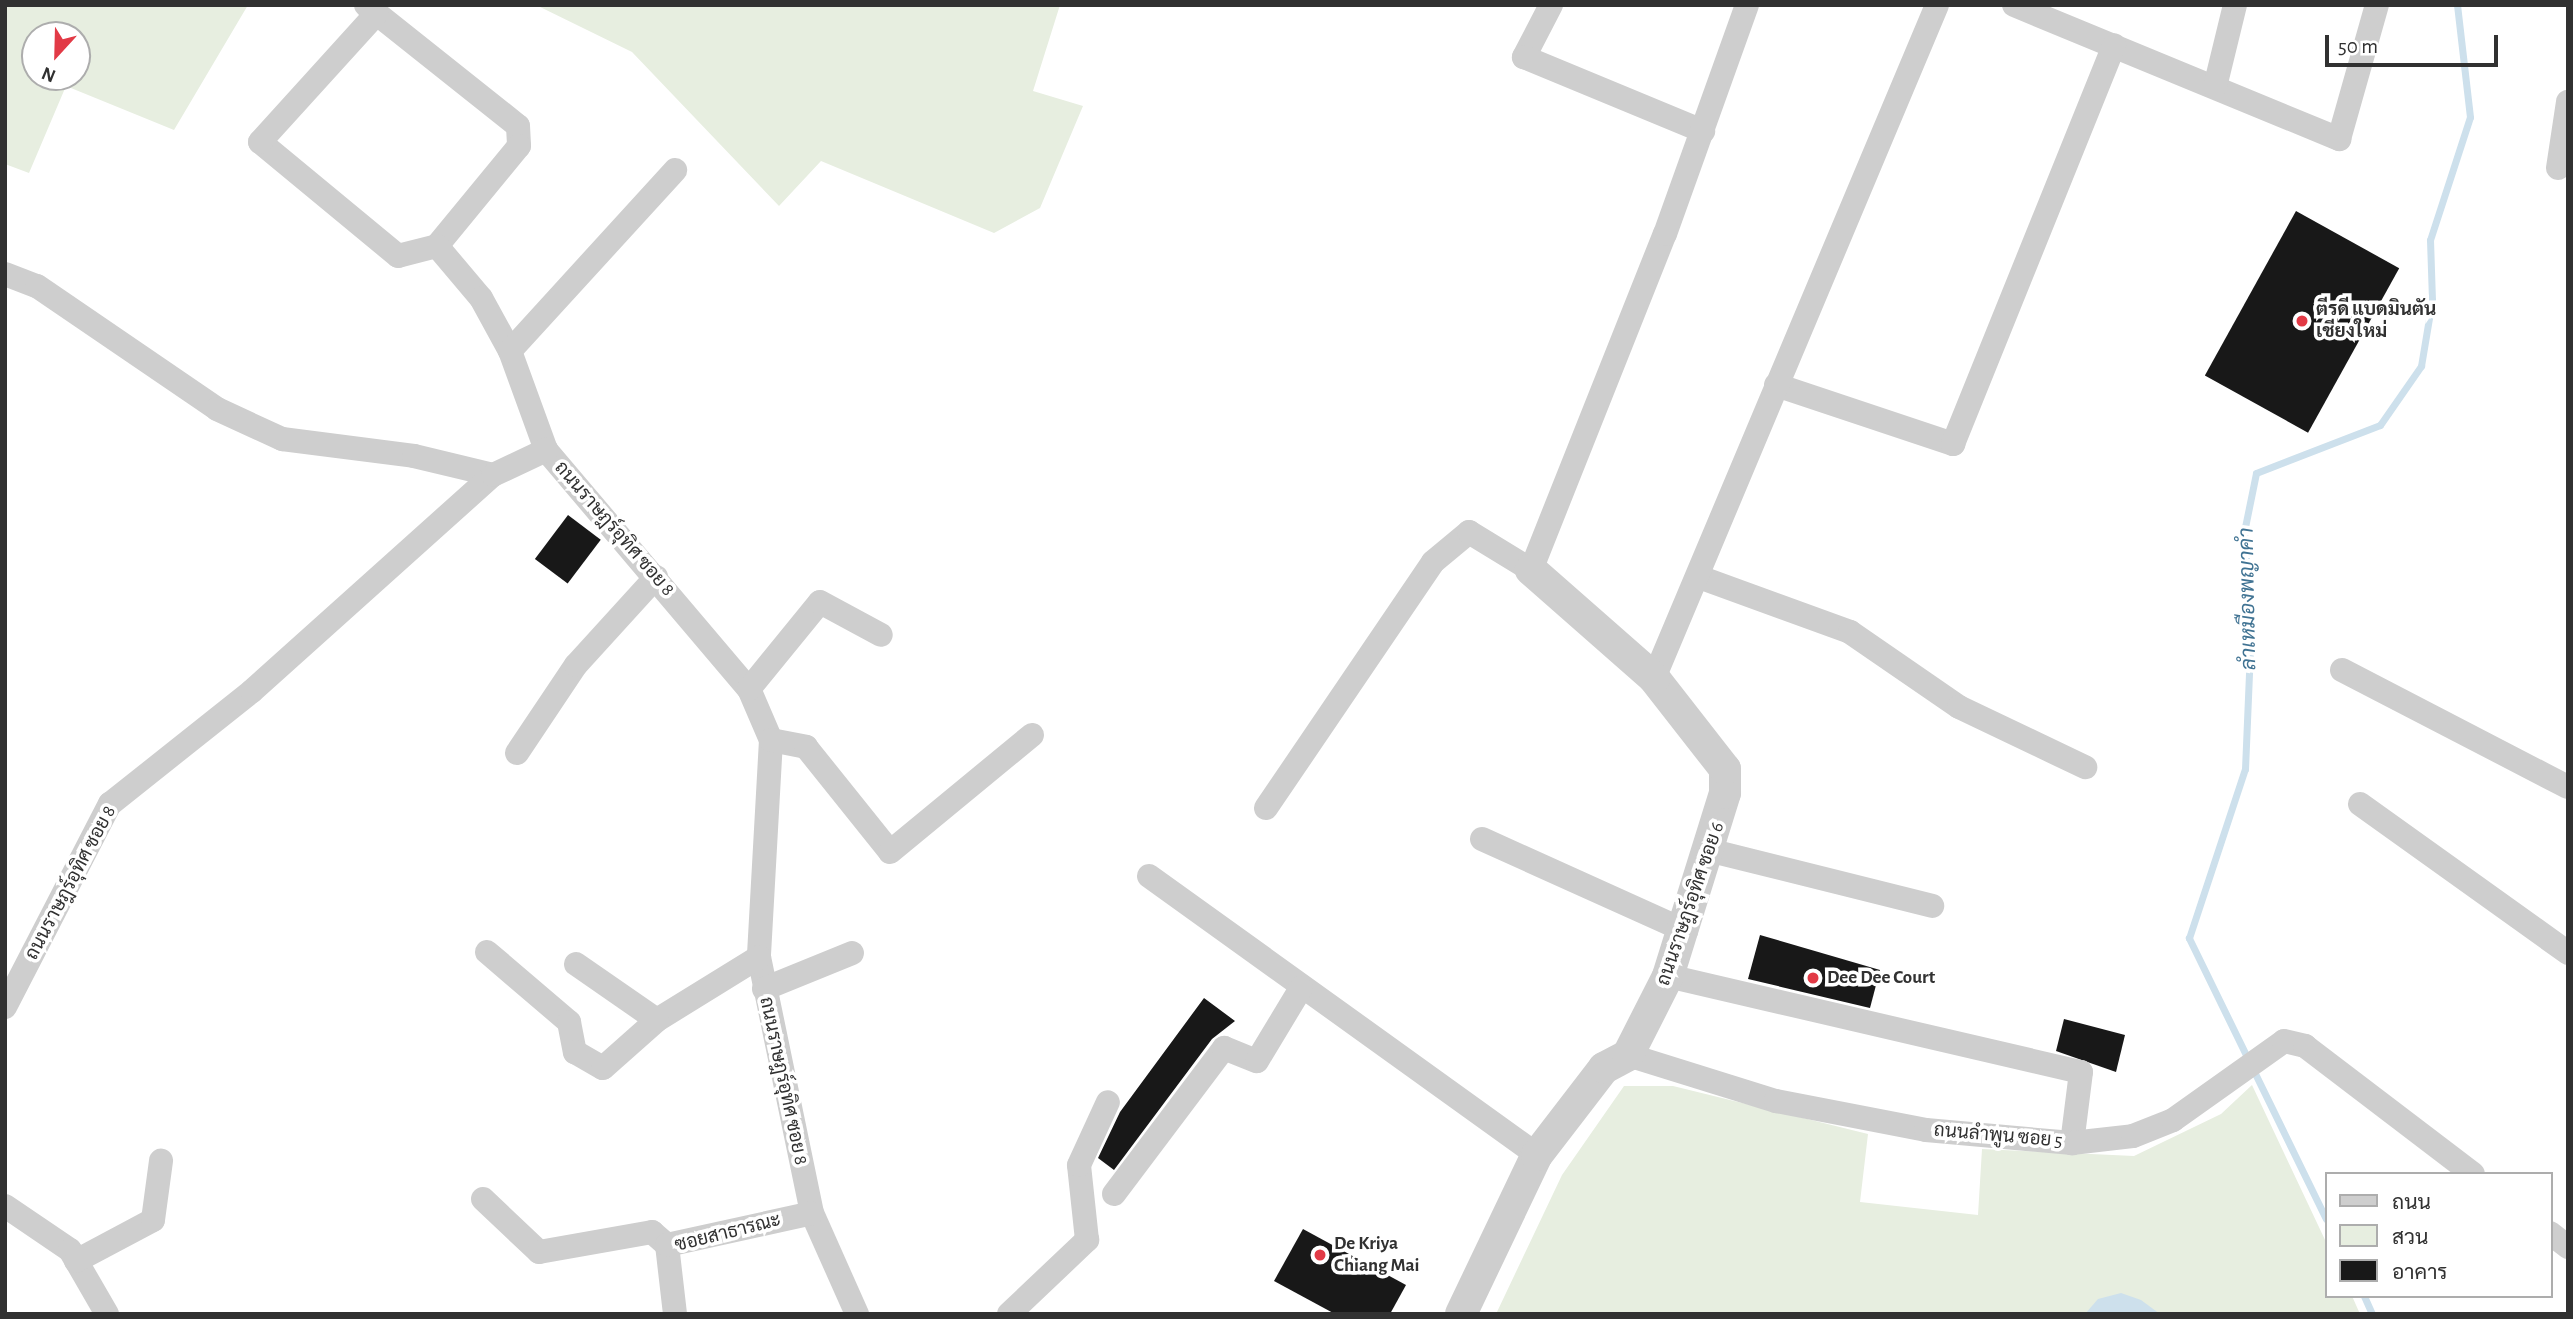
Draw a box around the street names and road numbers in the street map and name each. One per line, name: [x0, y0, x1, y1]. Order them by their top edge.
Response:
street label: ถนนราษฎร์อุทิศ ซอย 8: [549, 457, 679, 601]
street label: ถนนราษฎร์อุทิศ ซอย 8: [21, 802, 121, 964]
street label: ถนนราษฎร์อุทิศ ซอย 6: [1652, 819, 1730, 989]
street label: ถนนราษฎร์อุทิศ ซอย 8: [754, 995, 812, 1167]
street label: ถนนลำพูน ซอย 5: [1933, 1119, 2063, 1153]
street label: ซอยสาธารณะ: [673, 1209, 783, 1257]

